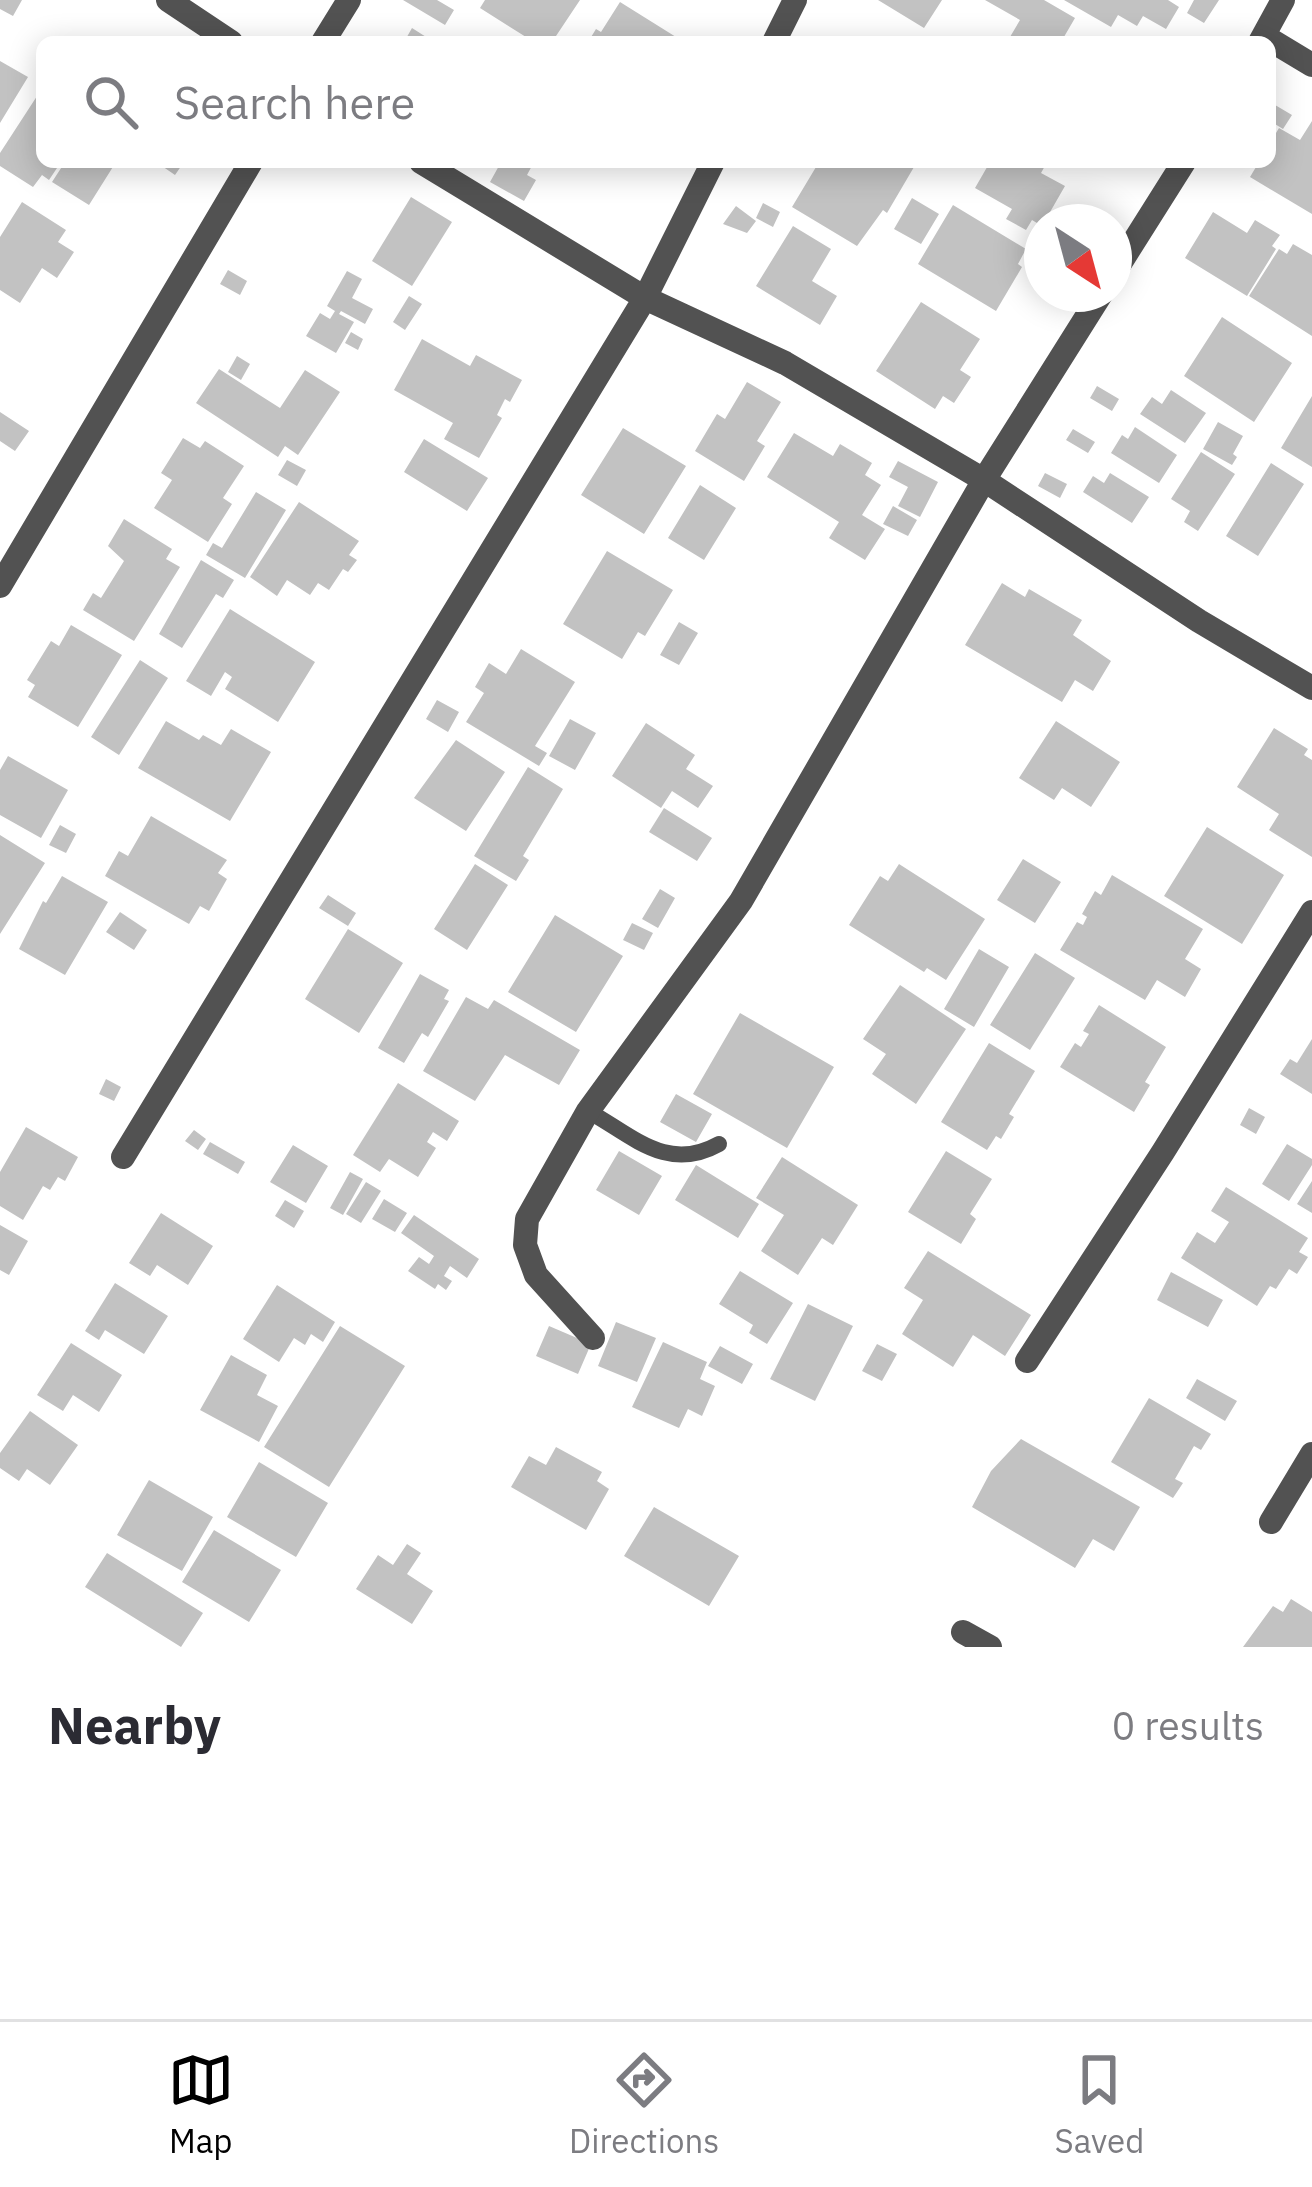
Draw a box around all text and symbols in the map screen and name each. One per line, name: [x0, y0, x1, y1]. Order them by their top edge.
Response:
search box: [36, 36, 1276, 168]
icon: search: [78, 69, 144, 135]
text: Search here: [174, 73, 415, 131]
north arrow: [1024, 204, 1132, 312]
text: Nearby: [48, 1692, 221, 1758]
text: 0 results: [1112, 1700, 1264, 1751]
tab: Map: [168, 2047, 234, 2162]
tab: Directions: [569, 2047, 719, 2162]
tab: Saved: [1055, 2047, 1144, 2162]

